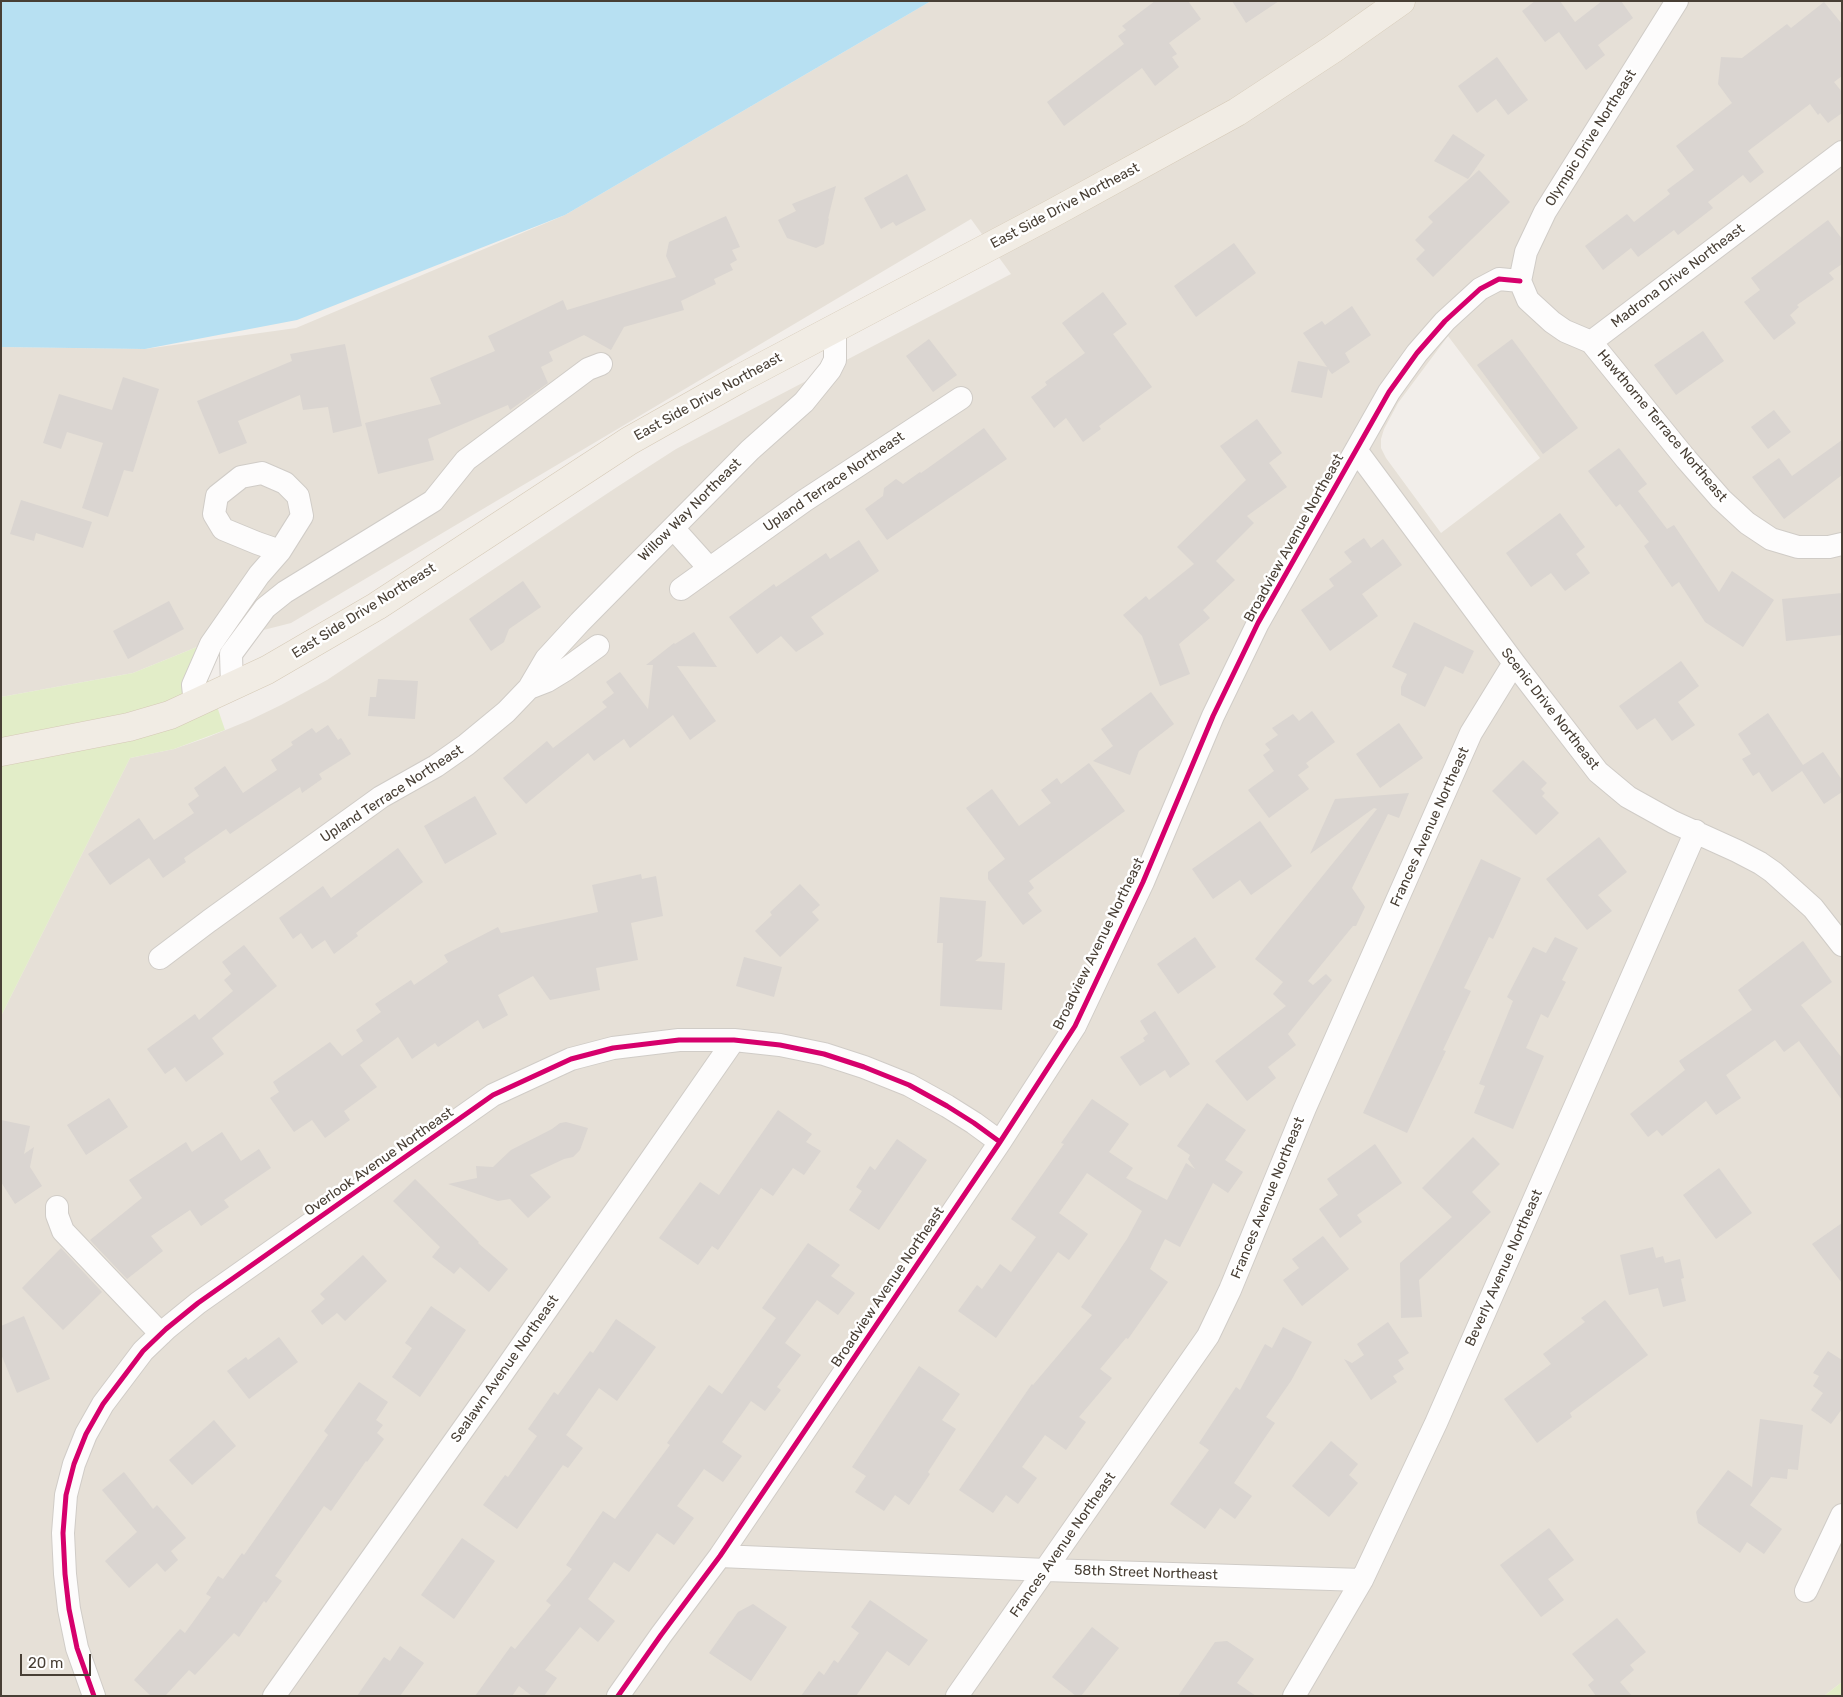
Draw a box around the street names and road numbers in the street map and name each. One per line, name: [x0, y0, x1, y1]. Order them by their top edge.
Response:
street label: Olympic Drive Northeast: [1542, 66, 1640, 210]
street label: East Side Drive Northeast: [988, 160, 1142, 252]
street label: Madrona Drive Northeast: [1608, 220, 1748, 332]
street label: Hawthorne Terrace Northeast: [1593, 347, 1731, 505]
street label: East Side Drive Northeast: [631, 349, 785, 445]
street label: Upland Terrace Northeast: [760, 428, 908, 536]
street label: Broadview Avenue Northeast: [1241, 451, 1347, 625]
street label: Willow Way Northeast: [635, 455, 745, 565]
street label: East Side Drive Northeast: [289, 560, 439, 662]
street label: Scenic Drive Northeast: [1497, 645, 1603, 773]
street label: Upland Terrace Northeast: [318, 742, 466, 846]
street label: Frances Avenue Northeast: [1387, 744, 1473, 910]
street label: Broadview Avenue Northeast: [1050, 855, 1148, 1033]
street label: Overlook Avenue Northeast: [301, 1104, 457, 1220]
street label: Frances Avenue Northeast: [1228, 1115, 1308, 1281]
street label: Beverly Avenue Northeast: [1462, 1187, 1546, 1349]
street label: Broadview Avenue Northeast: [828, 1204, 948, 1370]
street label: Sealawn Avenue Northeast: [448, 1292, 562, 1446]
street label: Frances Avenue Northeast: [1006, 1469, 1120, 1621]
street label: 58th Street Northeast: [1074, 1562, 1218, 1584]

